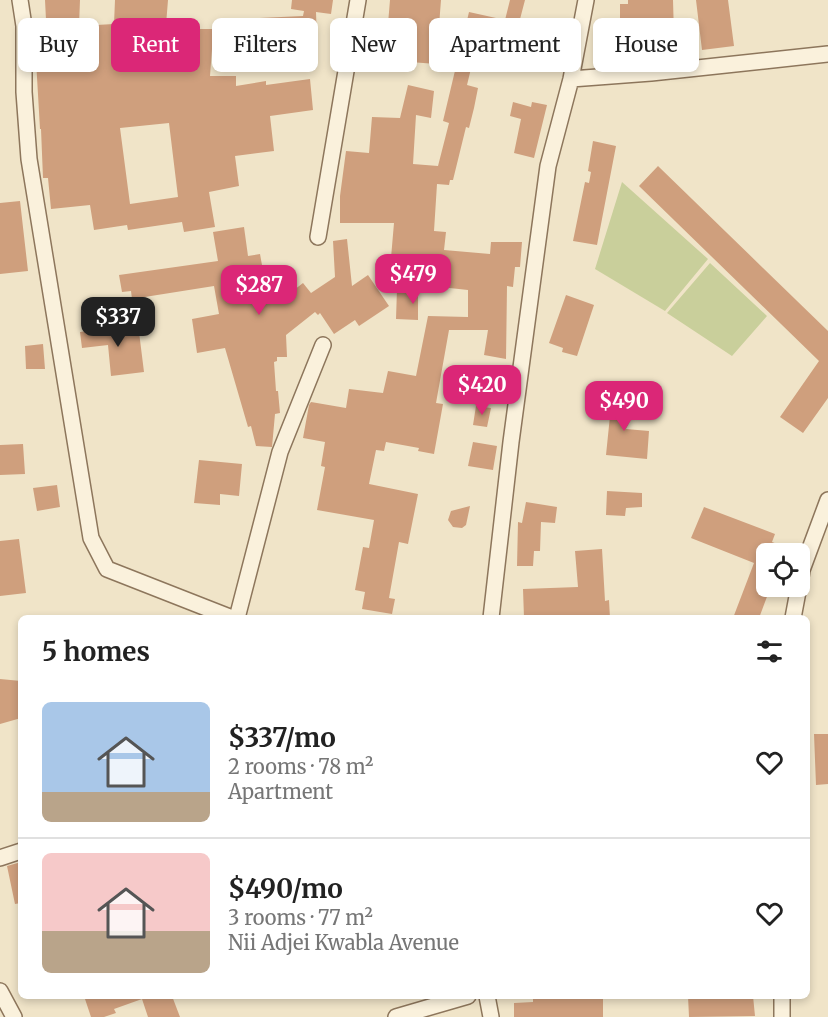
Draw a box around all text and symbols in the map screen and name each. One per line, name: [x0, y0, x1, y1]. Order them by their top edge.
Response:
chip: Buy: [18, 18, 99, 72]
chip: Rent: [111, 18, 200, 72]
chip: Filters: [212, 18, 318, 72]
chip: New: [330, 18, 417, 72]
chip: Apartment: [429, 18, 581, 72]
chip: House: [593, 18, 699, 72]
pin: $479: [377, 254, 449, 305]
text: $479: [389, 261, 437, 286]
pin: $287: [223, 265, 295, 316]
text: $287: [235, 272, 283, 297]
pin: $337: [82, 297, 154, 348]
text: $337: [95, 304, 141, 329]
pin: $420: [446, 365, 518, 416]
text: $420: [457, 372, 507, 397]
pin: $490: [588, 381, 660, 432]
text: $490: [599, 388, 649, 413]
map controls: [756, 543, 810, 597]
button: locate: [756, 543, 810, 597]
text: 5 homes: [42, 635, 150, 668]
icon: filters: [753, 635, 786, 668]
text: $337/mo: [228, 721, 336, 754]
icon: home: [90, 726, 162, 798]
icon: heart: [753, 746, 786, 779]
text: 2 rooms · 78 m²: [228, 754, 373, 779]
text: Apartment: [228, 779, 333, 804]
text: $490/mo: [228, 872, 343, 905]
icon: home: [90, 877, 162, 949]
icon: heart: [753, 897, 786, 930]
text: 3 rooms · 77 m²: [228, 905, 373, 930]
text: Nii Adjei Kwabla Avenue: [228, 930, 459, 955]

